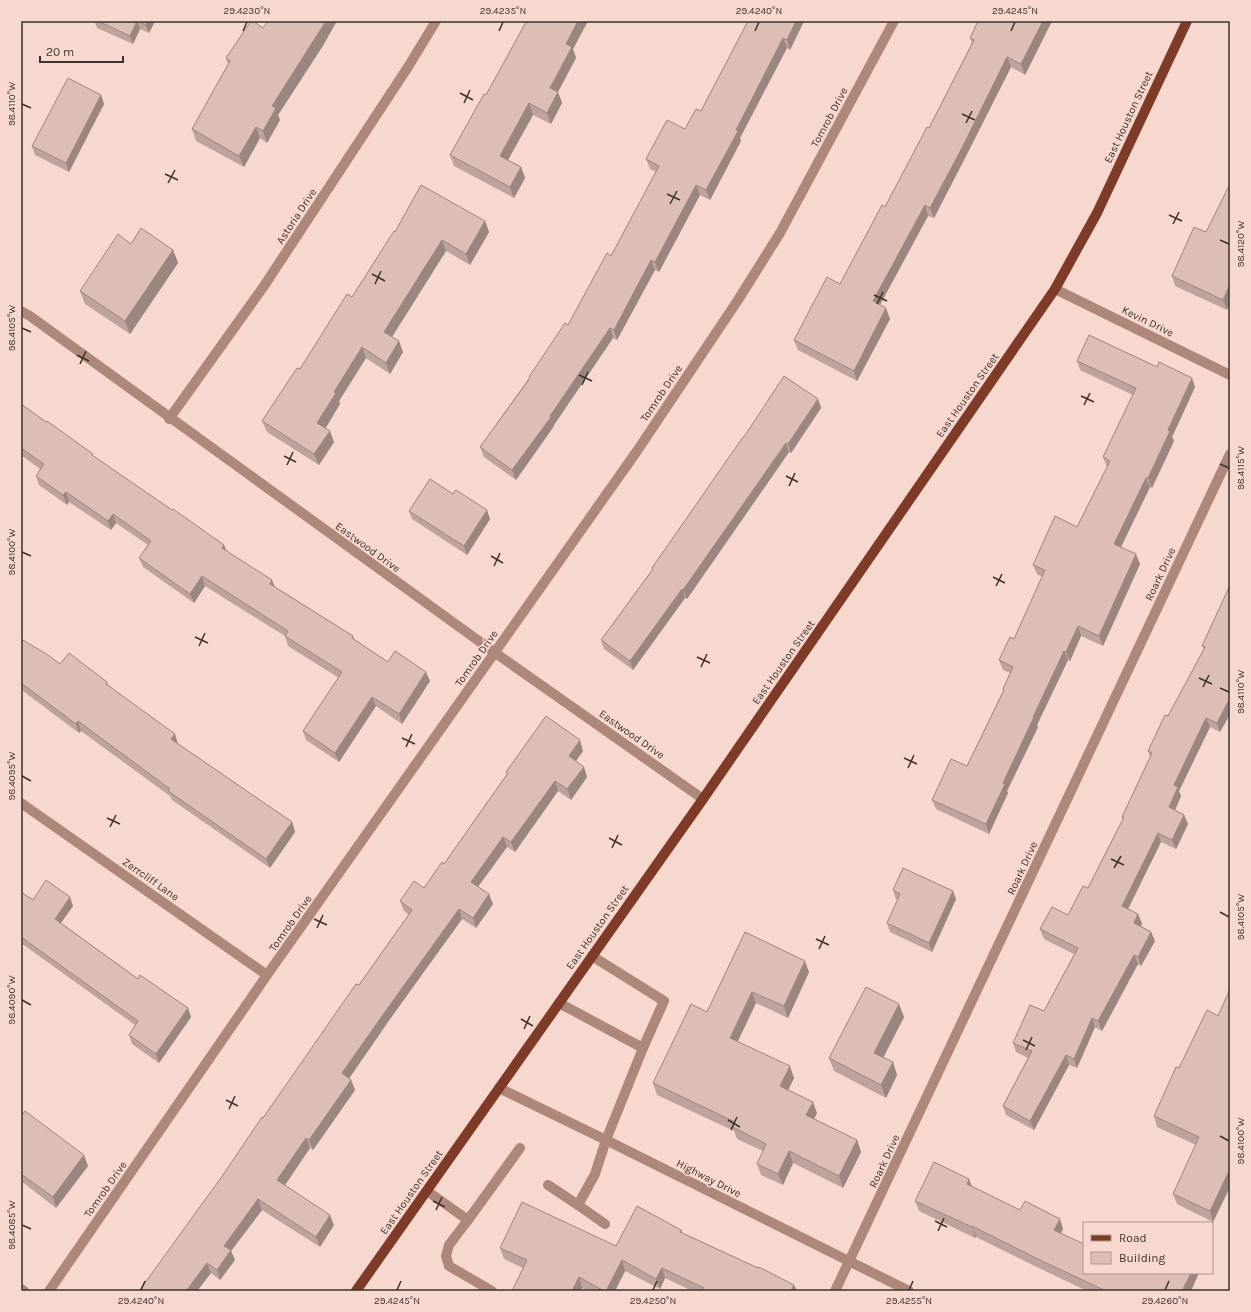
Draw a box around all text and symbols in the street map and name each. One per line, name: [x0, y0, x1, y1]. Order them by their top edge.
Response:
text: 29.4230°N: [224, 5, 270, 17]
text: 29.4235°N: [480, 5, 526, 17]
text: 29.4240°N: [736, 5, 782, 17]
text: 29.4245°N: [992, 5, 1038, 17]
scale bar: [40, 38, 123, 64]
text: 20 m: [46, 45, 74, 59]
street label: East Houston Street: [1101, 69, 1156, 165]
text: 98.4110°W: [6, 82, 18, 126]
street label: Tomrob Drive: [808, 85, 851, 149]
street label: Astoria Drive: [274, 186, 319, 247]
text: 98.4120°W: [1235, 221, 1247, 267]
street label: Kevin Drive: [1120, 303, 1176, 340]
text: 98.4105°W: [6, 305, 18, 351]
street label: East Houston Street: [933, 351, 1001, 440]
street label: Tomrob Drive: [638, 362, 685, 424]
text: 98.4115°W: [1235, 446, 1247, 490]
street label: Eastwood Drive: [333, 520, 403, 575]
text: 98.4100°W: [6, 529, 18, 575]
street label: Roark Drive: [1142, 545, 1179, 603]
street label: East Houston Street: [749, 618, 817, 707]
street label: Tomrob Drive: [452, 627, 501, 689]
text: 98.4110°W: [1235, 670, 1247, 714]
street label: Eastwood Drive: [596, 707, 667, 762]
text: 98.4095°W: [6, 751, 18, 801]
street label: Roark Drive: [1004, 839, 1041, 897]
street label: Zerrcliff Lane: [120, 855, 182, 904]
street label: East Houston Street: [563, 883, 631, 972]
street label: Tomrob Drive: [266, 892, 315, 954]
text: 98.4105°W: [1235, 894, 1247, 940]
text: 98.4090°W: [6, 975, 18, 1025]
text: 98.4100°W: [1235, 1118, 1247, 1164]
street label: Roark Drive: [866, 1132, 903, 1190]
street label: East Houston Street: [377, 1148, 445, 1237]
street label: Highway Drive: [674, 1157, 744, 1200]
street label: Tomrob Drive: [81, 1158, 130, 1220]
text: 98.4085°W: [6, 1200, 18, 1250]
legend: [1083, 1222, 1213, 1274]
text: Road: [1119, 1231, 1147, 1245]
text: Building: [1119, 1251, 1166, 1265]
text: 29.4240°N: [118, 1295, 164, 1307]
text: 29.4245°N: [374, 1295, 420, 1307]
text: 29.4250°N: [630, 1295, 676, 1307]
text: 29.4255°N: [886, 1295, 932, 1307]
text: 29.4260°N: [1142, 1295, 1188, 1307]

